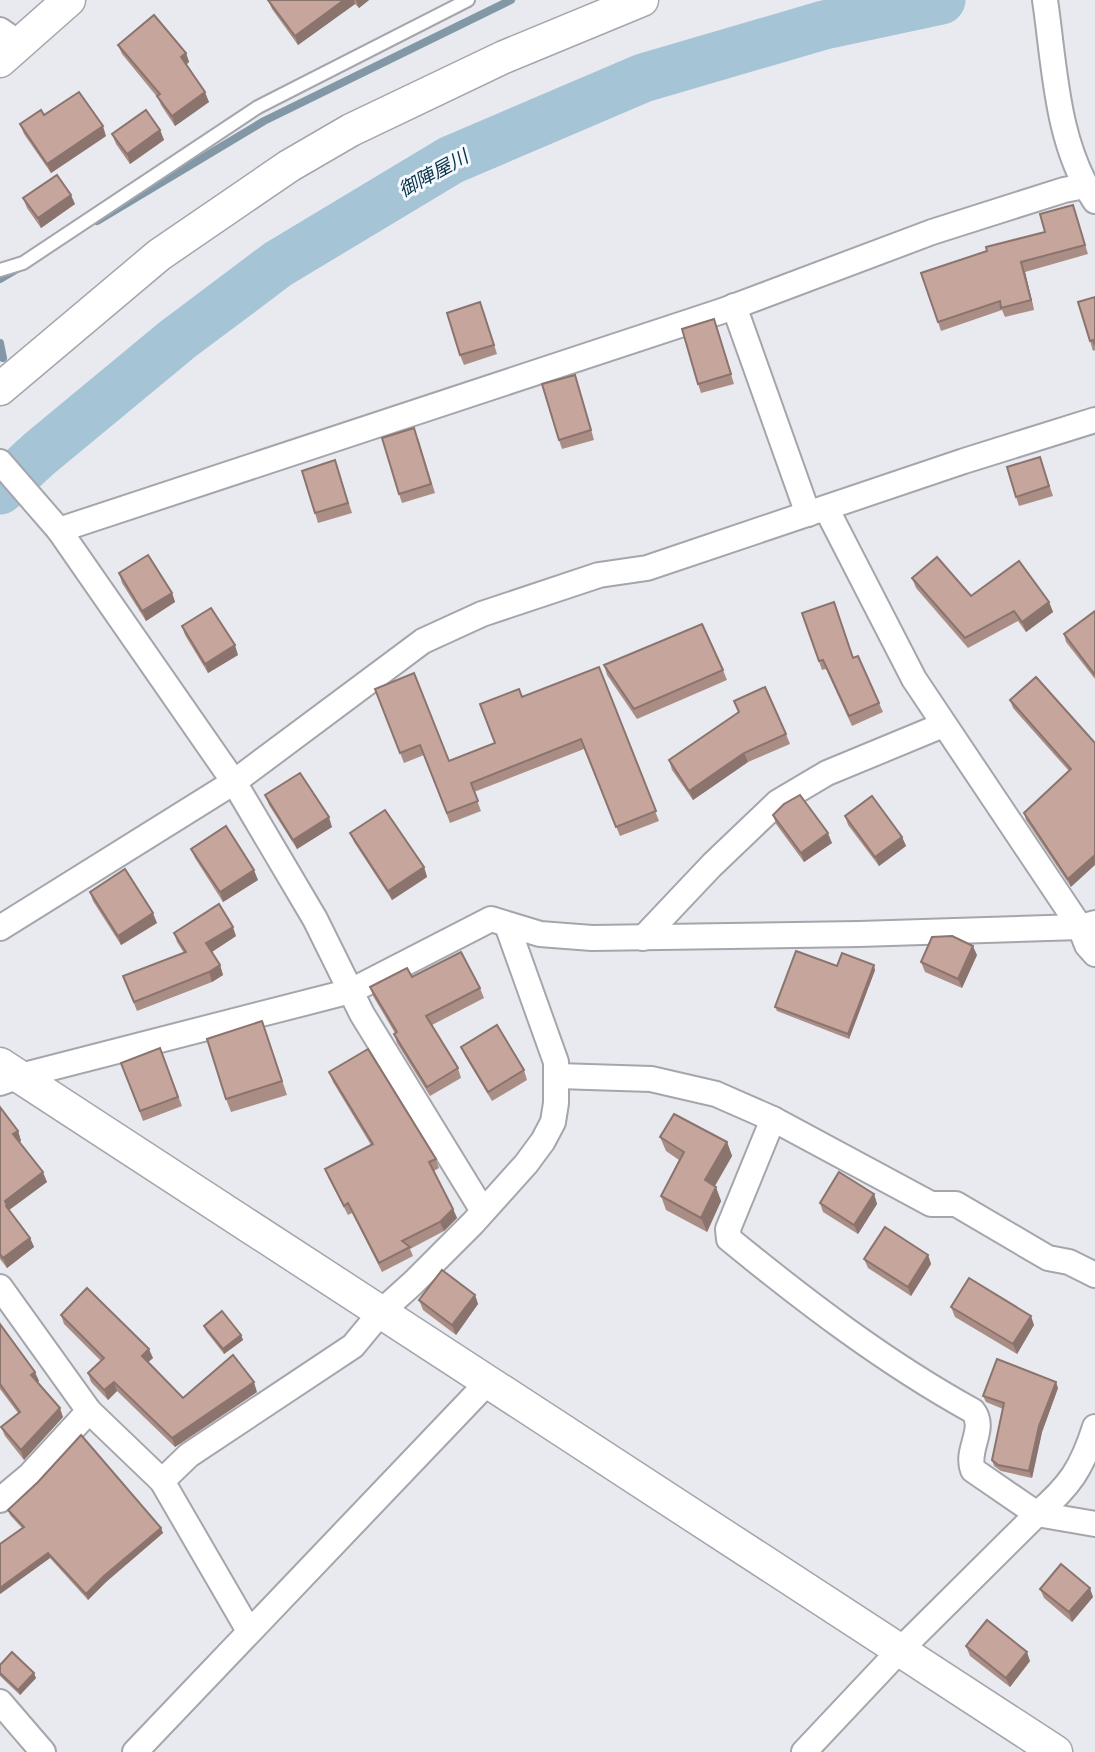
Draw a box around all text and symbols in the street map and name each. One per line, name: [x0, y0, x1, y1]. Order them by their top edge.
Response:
water label: 御陣屋川: [395, 145, 473, 201]

